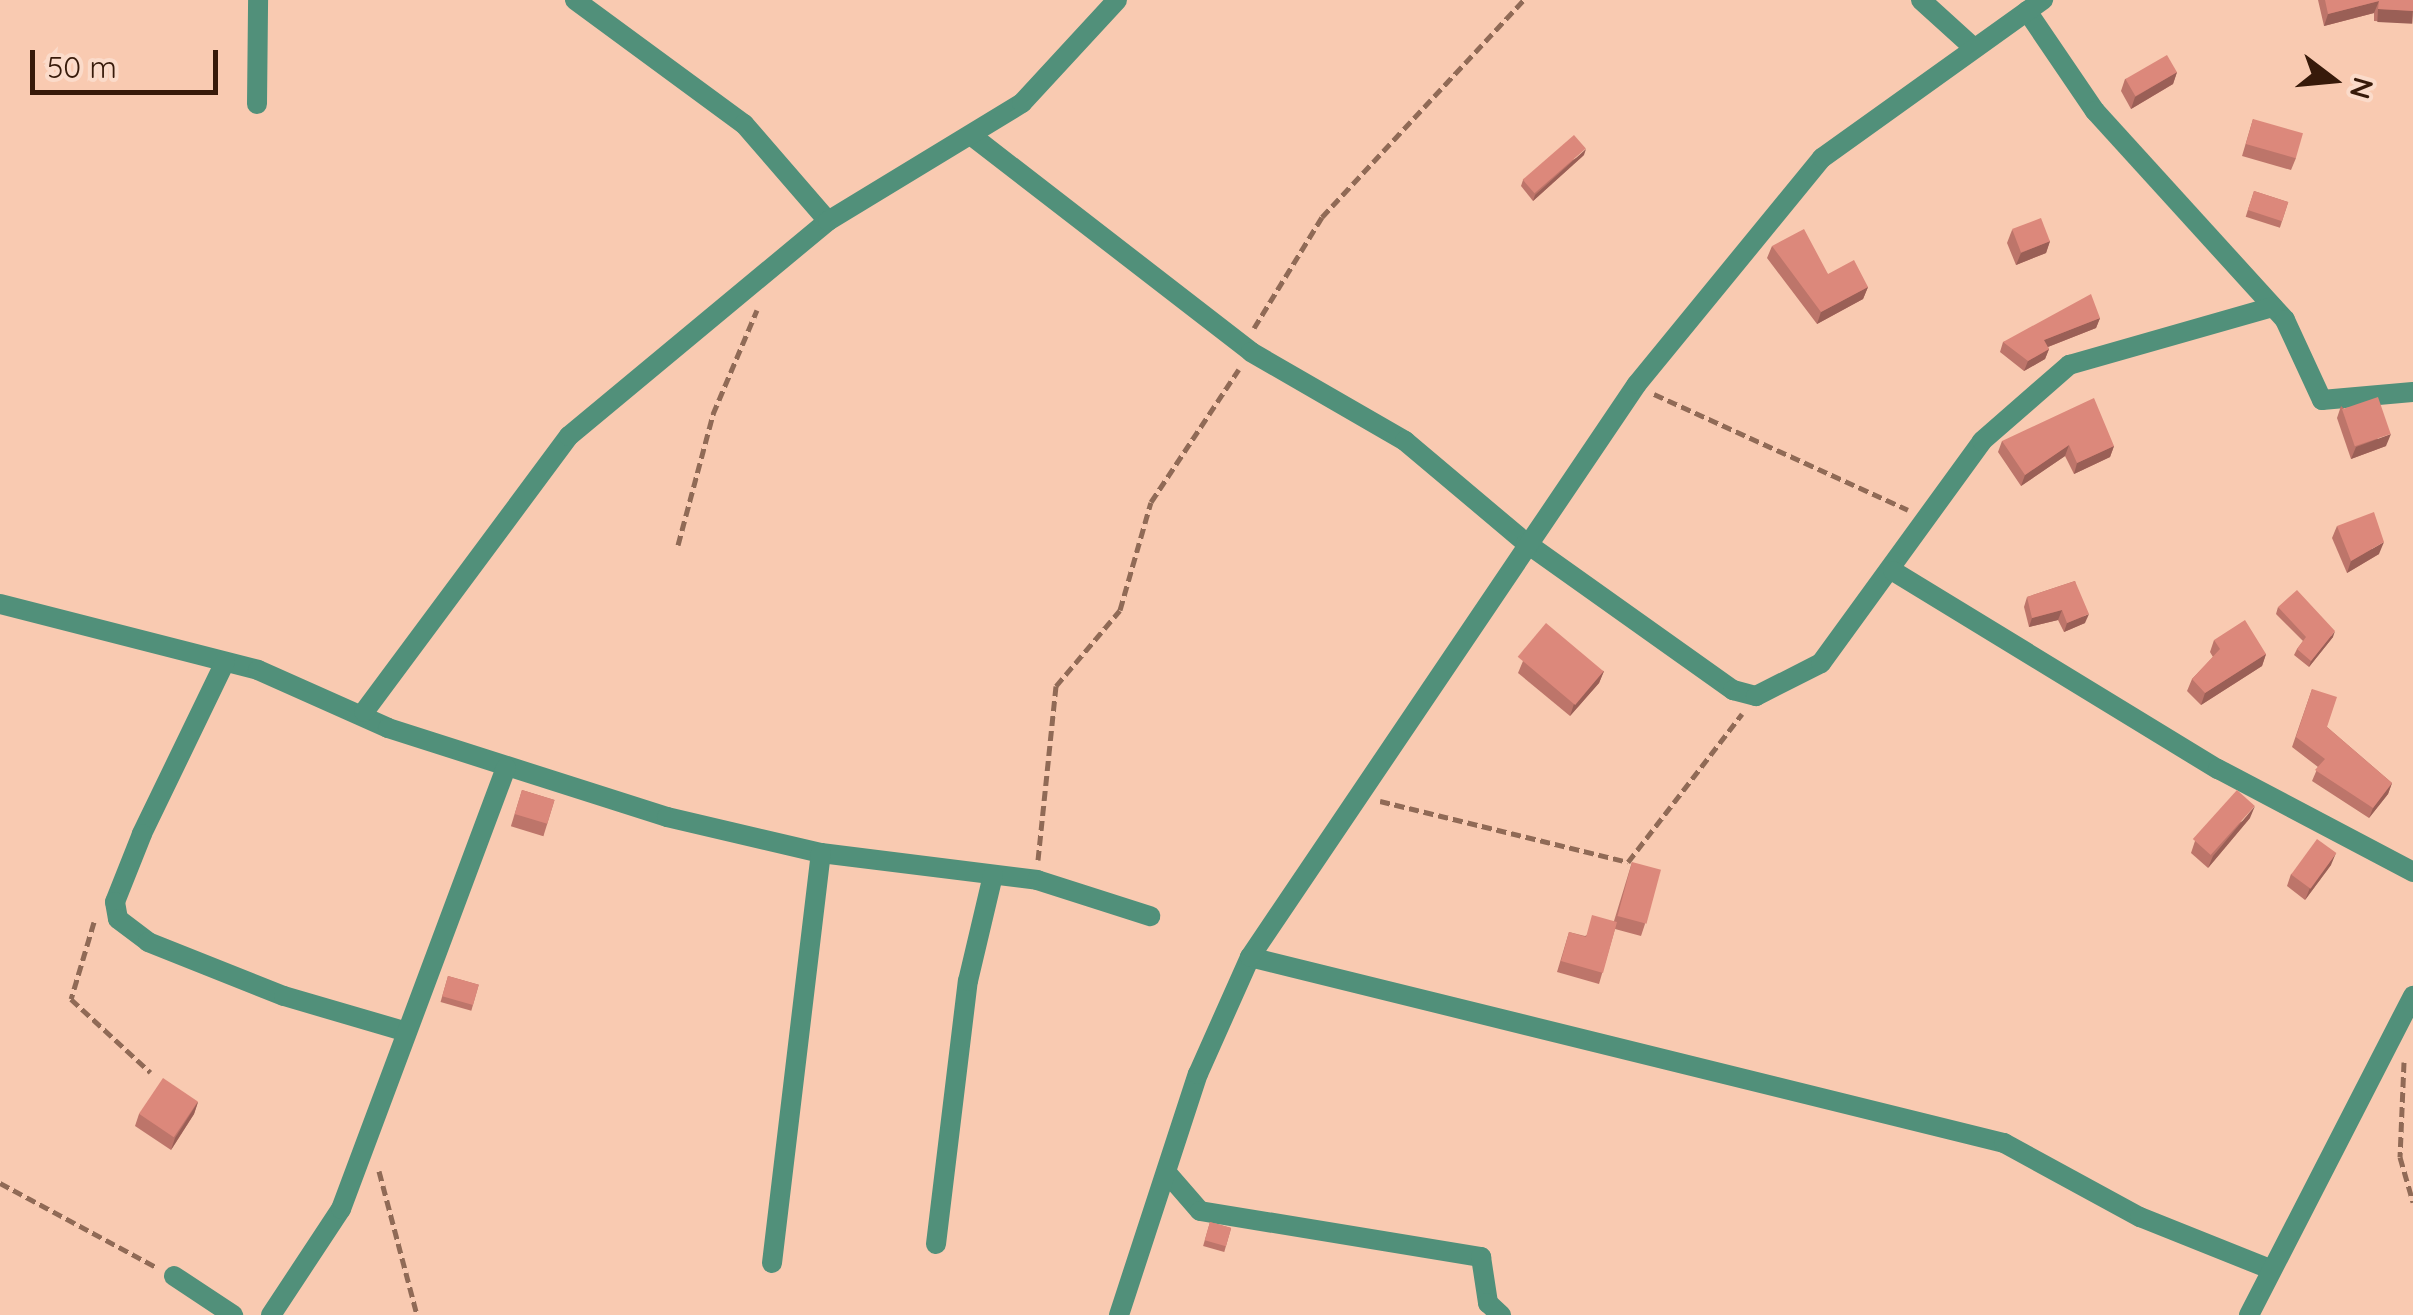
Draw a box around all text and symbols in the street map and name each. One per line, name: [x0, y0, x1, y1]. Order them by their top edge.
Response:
scale bar: [35, 30, 222, 92]
north arrow: [2283, 30, 2383, 130]
text: 50 m: [47, 48, 117, 86]
text: N: [2343, 74, 2382, 103]

